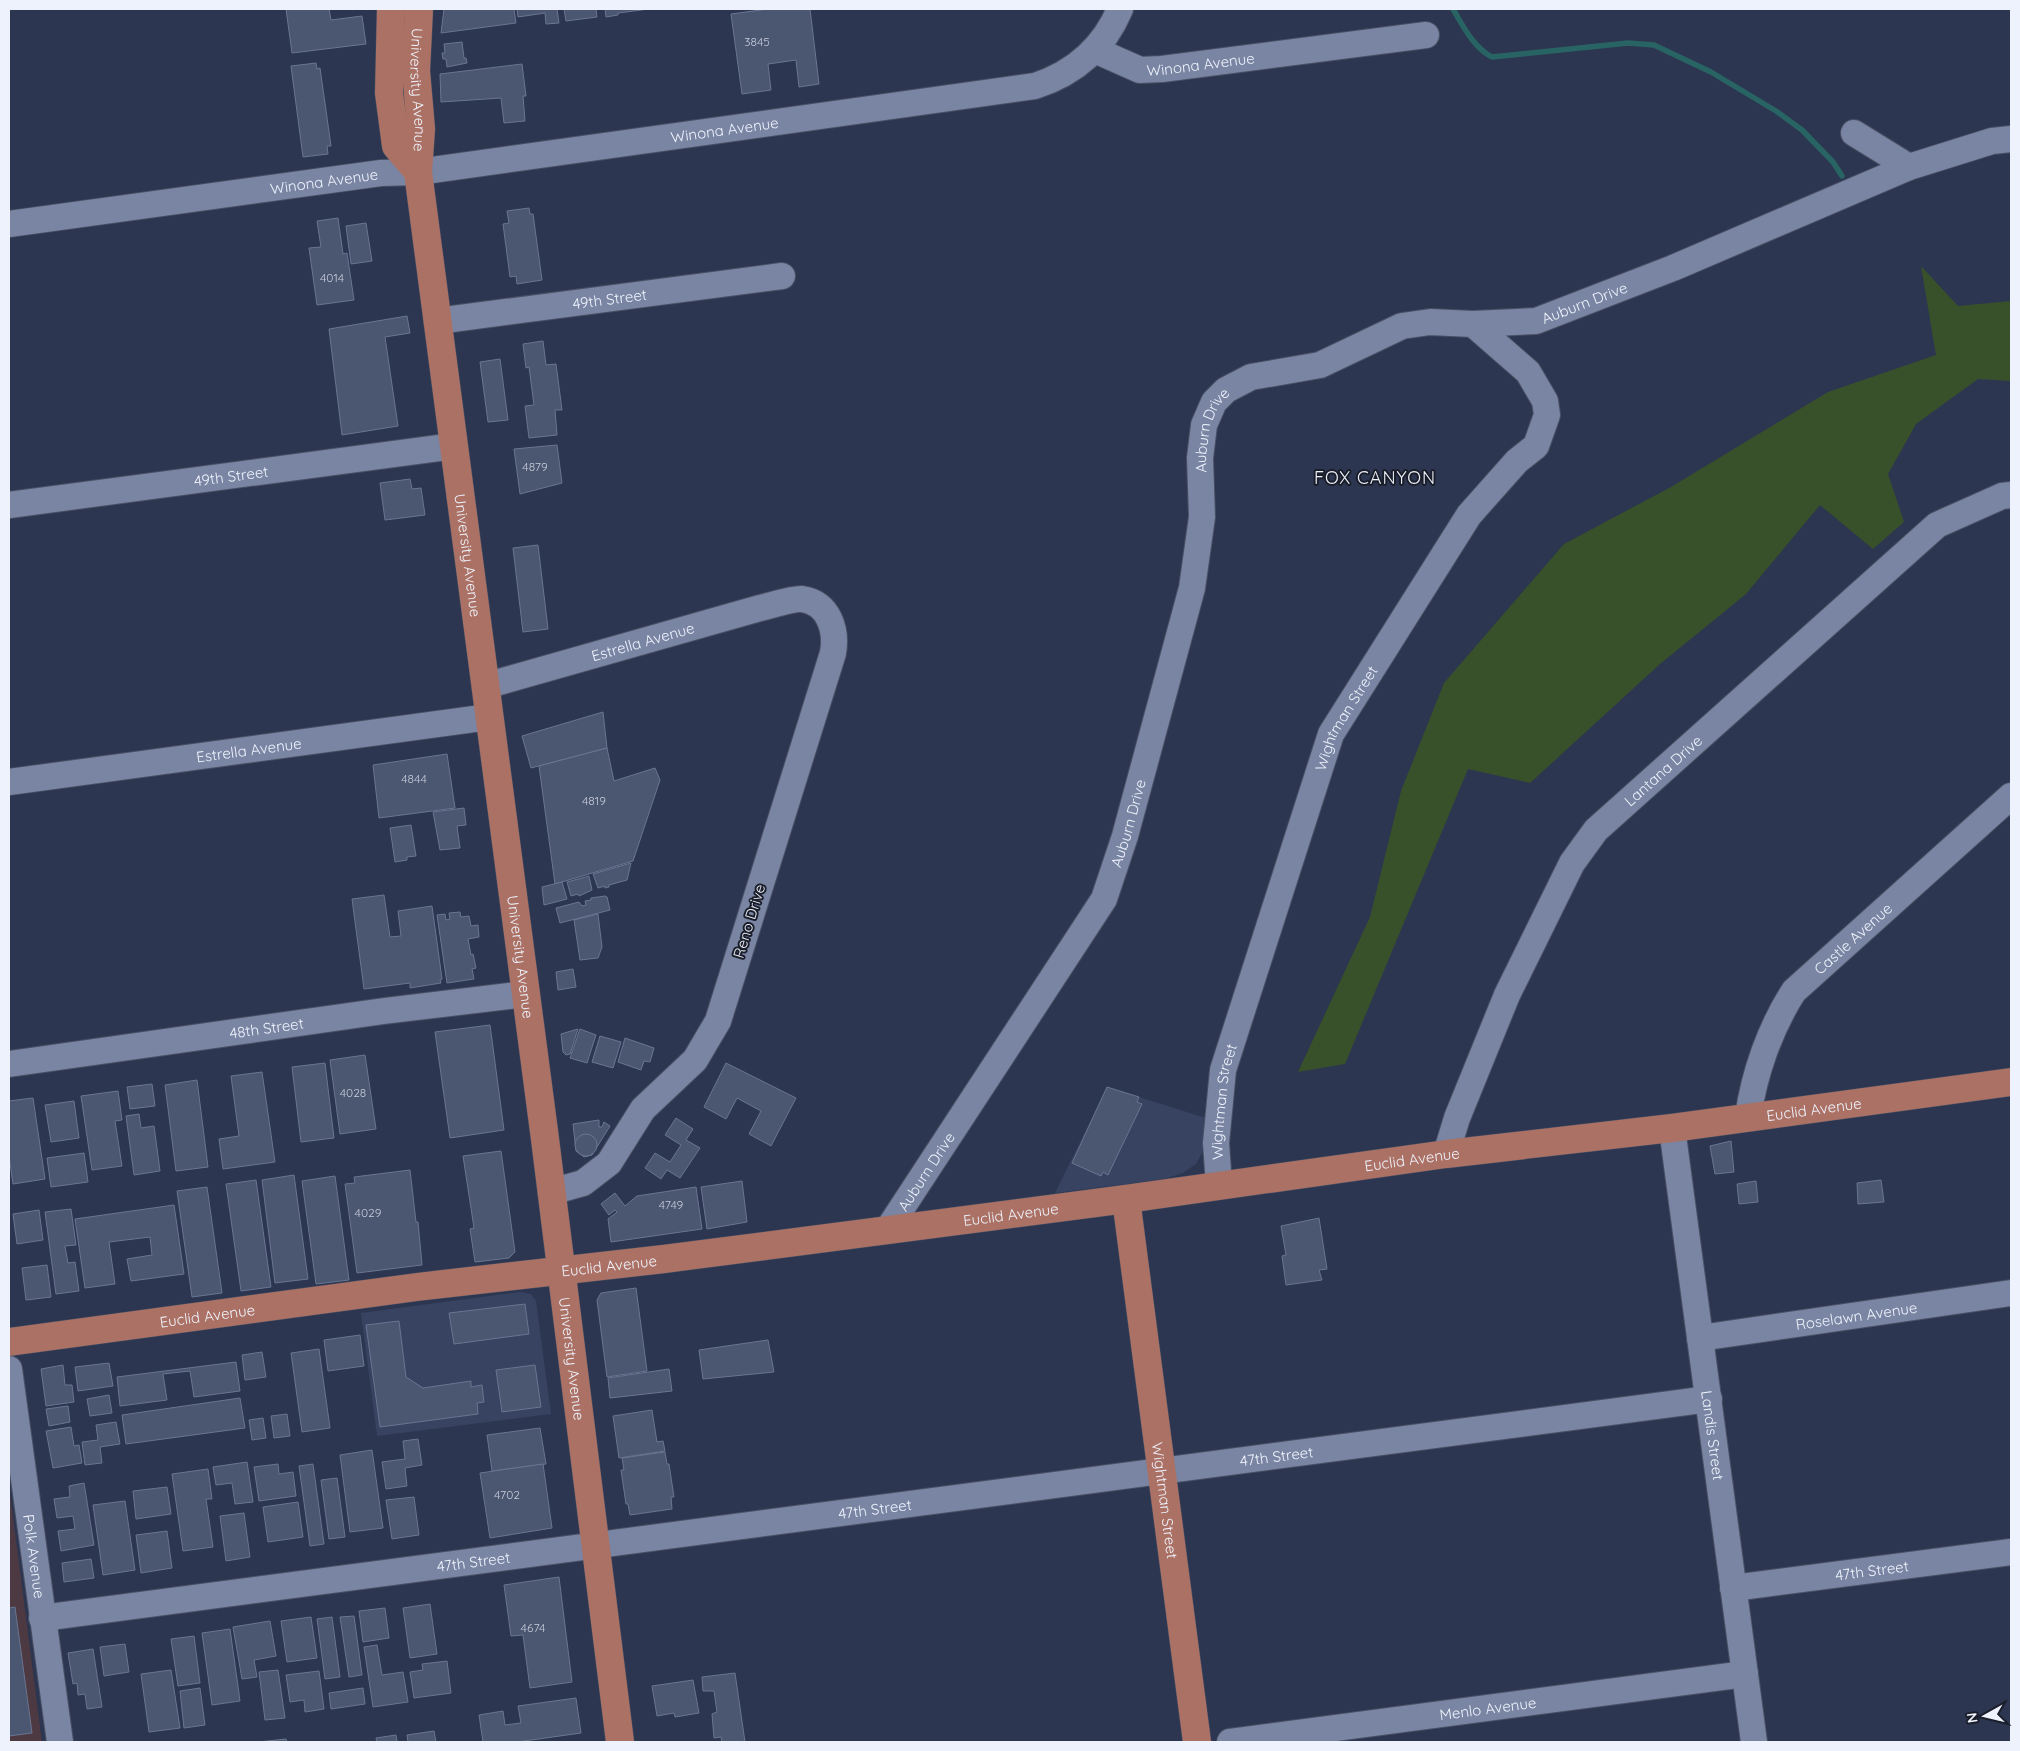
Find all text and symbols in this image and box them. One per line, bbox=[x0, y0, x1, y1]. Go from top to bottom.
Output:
street label: University Avenue bbox=[406, 27, 431, 152]
house number: 3845 bbox=[744, 34, 770, 49]
street label: Winona Avenue bbox=[1146, 48, 1256, 79]
street label: Winona Avenue bbox=[669, 112, 780, 146]
street label: Winona Avenue bbox=[269, 164, 379, 198]
house number: 4014 bbox=[320, 270, 344, 285]
street label: Auburn Drive bbox=[1539, 277, 1630, 327]
street label: 49th Street bbox=[571, 284, 648, 313]
street label: Auburn Drive bbox=[1190, 383, 1233, 473]
house number: 4879 bbox=[522, 459, 548, 474]
street label: 49th Street bbox=[193, 461, 269, 490]
district label: FOX CANYON bbox=[1314, 466, 1436, 489]
street label: University Avenue bbox=[451, 493, 486, 618]
street label: Estrella Avenue bbox=[589, 618, 696, 665]
street label: Wightman Street bbox=[1310, 662, 1381, 773]
street label: Lantana Drive bbox=[1620, 731, 1706, 810]
street label: Estrella Avenue bbox=[195, 733, 303, 766]
house number: 4844 bbox=[401, 771, 427, 786]
street label: Auburn Drive bbox=[1106, 777, 1149, 869]
house number: 4819 bbox=[582, 793, 606, 808]
street label: Reno Drive bbox=[729, 882, 769, 960]
street label: University Avenue bbox=[504, 894, 539, 1020]
street label: Castle Avenue bbox=[1810, 898, 1896, 978]
street label: 48th Street bbox=[228, 1013, 305, 1042]
street label: Wightman Street bbox=[1206, 1041, 1240, 1160]
house number: 4028 bbox=[340, 1085, 366, 1100]
street label: Euclid Avenue bbox=[1765, 1093, 1863, 1125]
street label: Auburn Drive bbox=[893, 1128, 959, 1214]
street label: Euclid Avenue bbox=[1363, 1143, 1461, 1175]
house number: 4749 bbox=[659, 1197, 684, 1212]
street label: Euclid Avenue bbox=[962, 1198, 1060, 1230]
house number: 4029 bbox=[355, 1205, 382, 1220]
street label: Euclid Avenue bbox=[560, 1250, 658, 1280]
street label: University Avenue bbox=[555, 1296, 589, 1421]
street label: Roselawn Avenue bbox=[1794, 1297, 1918, 1334]
street label: Euclid Avenue bbox=[158, 1299, 256, 1331]
street label: Landis Street bbox=[1698, 1389, 1728, 1481]
street label: Wightman Street bbox=[1148, 1441, 1182, 1560]
street label: 47th Street bbox=[1238, 1442, 1314, 1470]
house number: 4702 bbox=[494, 1487, 520, 1502]
street label: 47th Street bbox=[837, 1494, 913, 1523]
street label: Polk Avenue bbox=[19, 1513, 50, 1600]
street label: 47th Street bbox=[435, 1547, 511, 1576]
street label: 47th Street bbox=[1834, 1556, 1910, 1584]
house number: 4674 bbox=[521, 1620, 545, 1635]
north arrow bbox=[1960, 1691, 2010, 1741]
street label: Menlo Avenue bbox=[1438, 1692, 1537, 1724]
text: N bbox=[1962, 1711, 1982, 1724]

